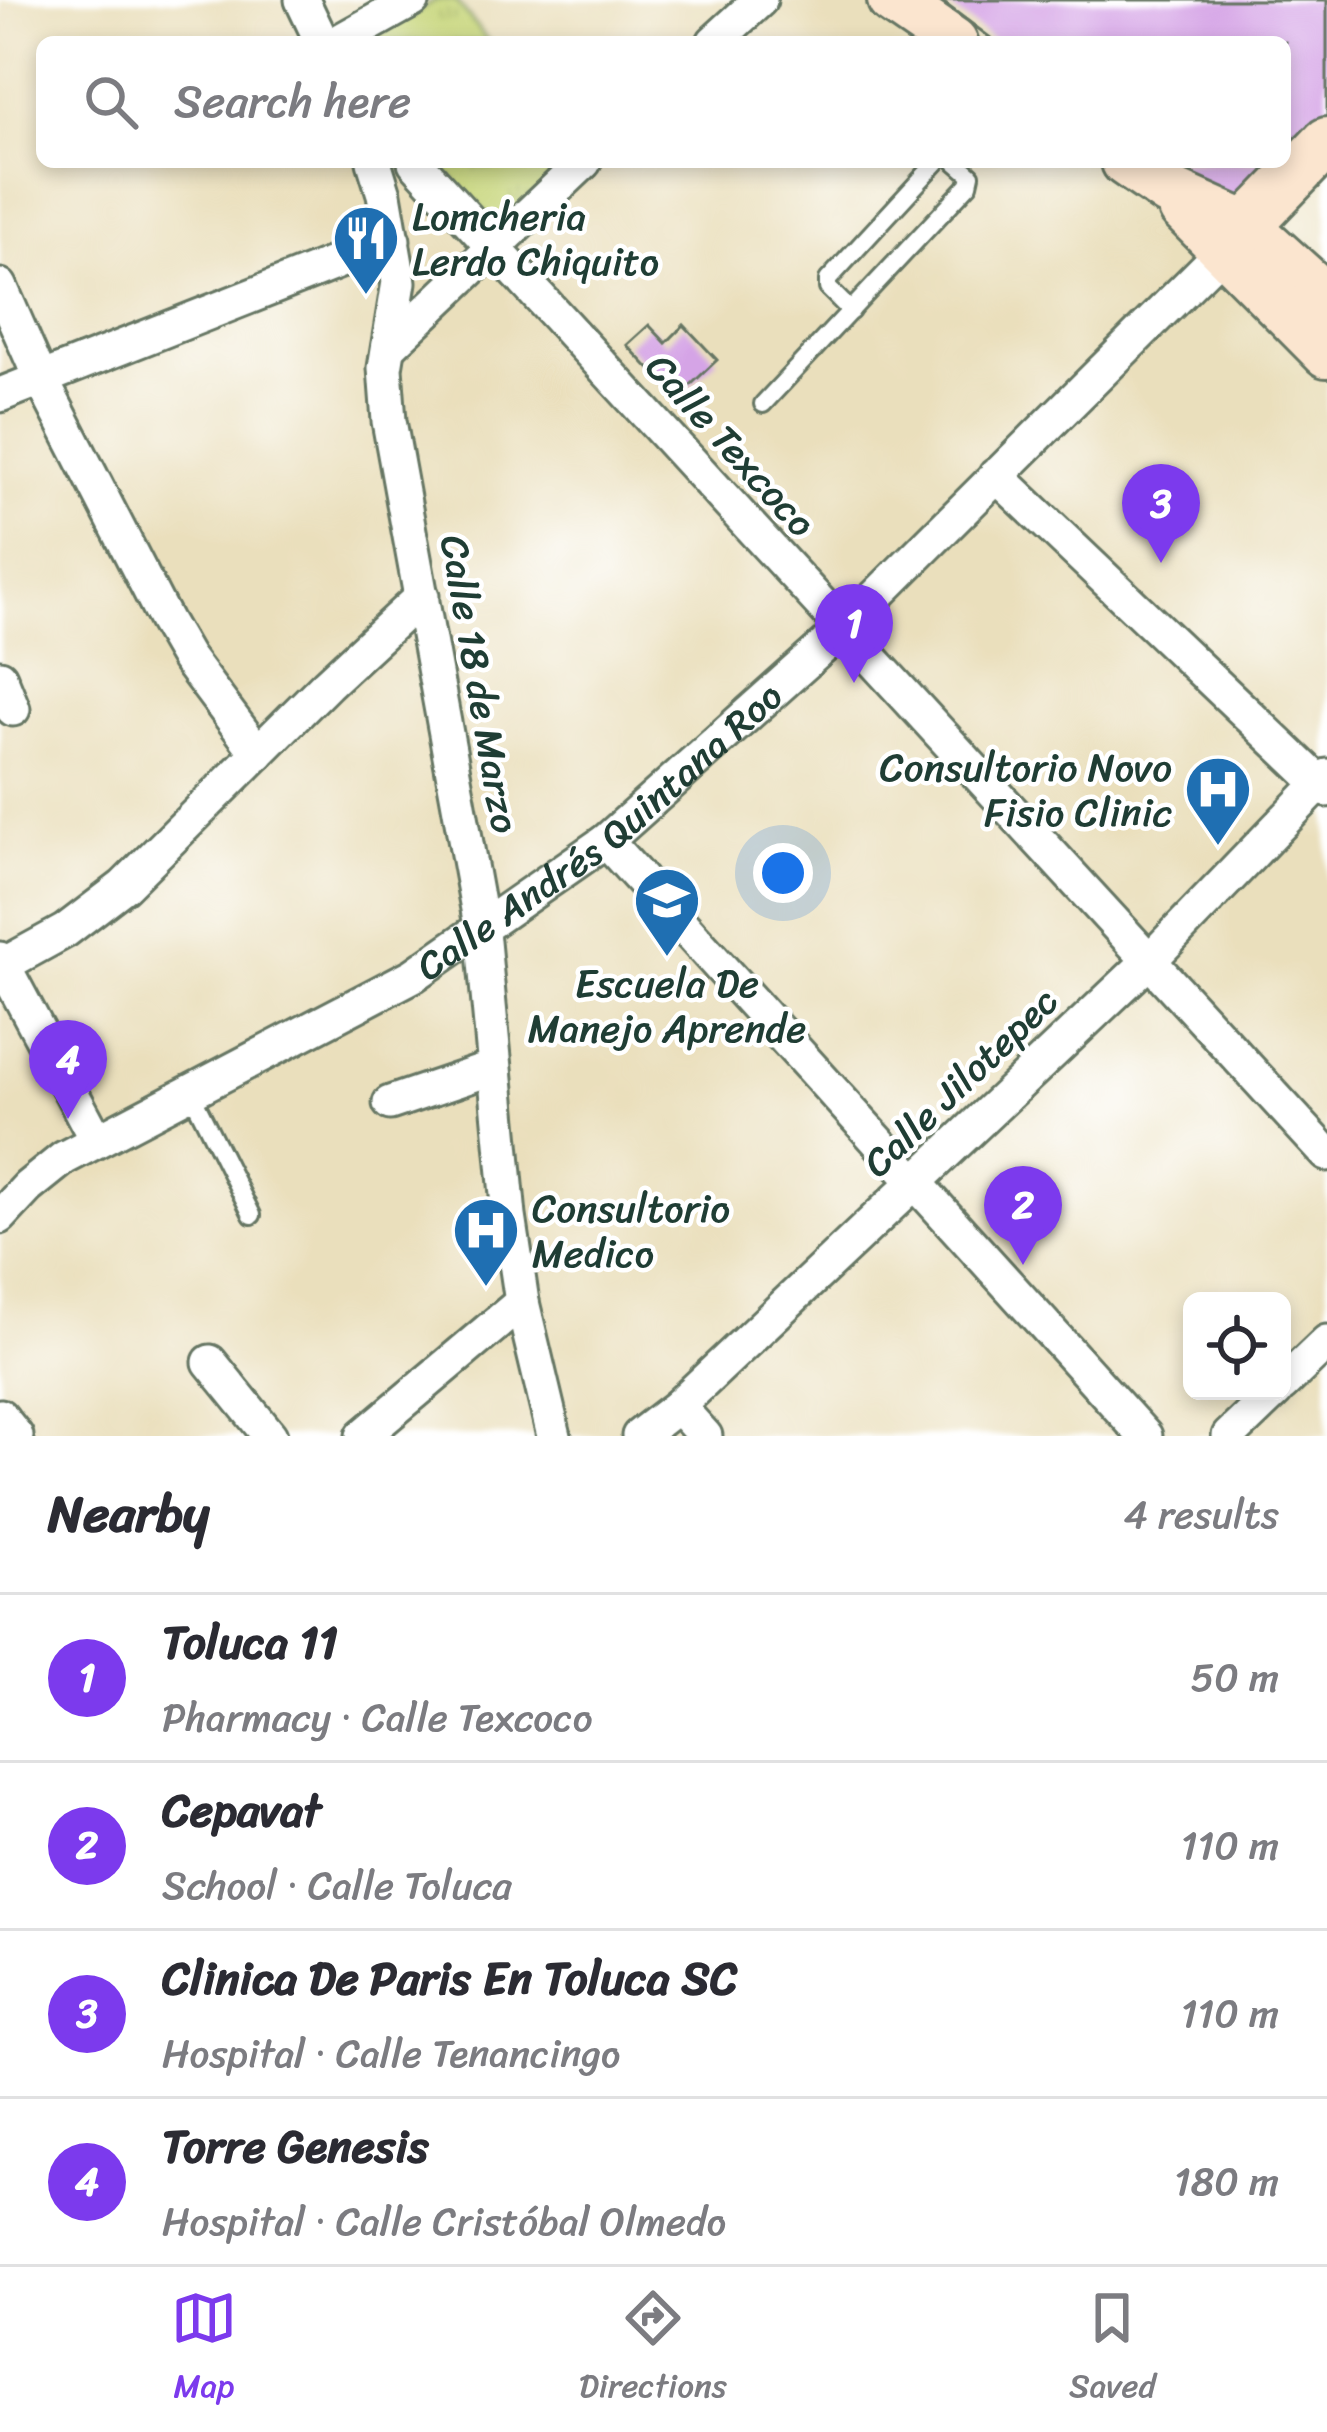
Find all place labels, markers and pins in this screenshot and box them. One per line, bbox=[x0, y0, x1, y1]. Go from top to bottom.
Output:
place label: Lomcheria Lerdo Chiquito bbox=[412, 182, 659, 296]
restaurant icon: Lomcheria Lerdo Chiquito bbox=[331, 203, 401, 297]
pin: 3 bbox=[1122, 464, 1200, 563]
pin: 1 bbox=[815, 584, 893, 683]
place label: Consultorio Novo Fisio Clinic bbox=[880, 733, 1173, 847]
hospital icon: Consultorio Novo Fisio Clinic bbox=[1183, 754, 1253, 848]
school or university icon: Escuela De Manejo Aprende bbox=[632, 865, 702, 959]
place label: Escuela De Manejo Aprende bbox=[528, 949, 806, 1063]
pin: 4 bbox=[29, 1020, 107, 1119]
pin: 2 bbox=[984, 1166, 1062, 1265]
place label: Consultorio Medico bbox=[532, 1174, 730, 1288]
hospital icon: Consultorio Medico bbox=[451, 1195, 521, 1289]

